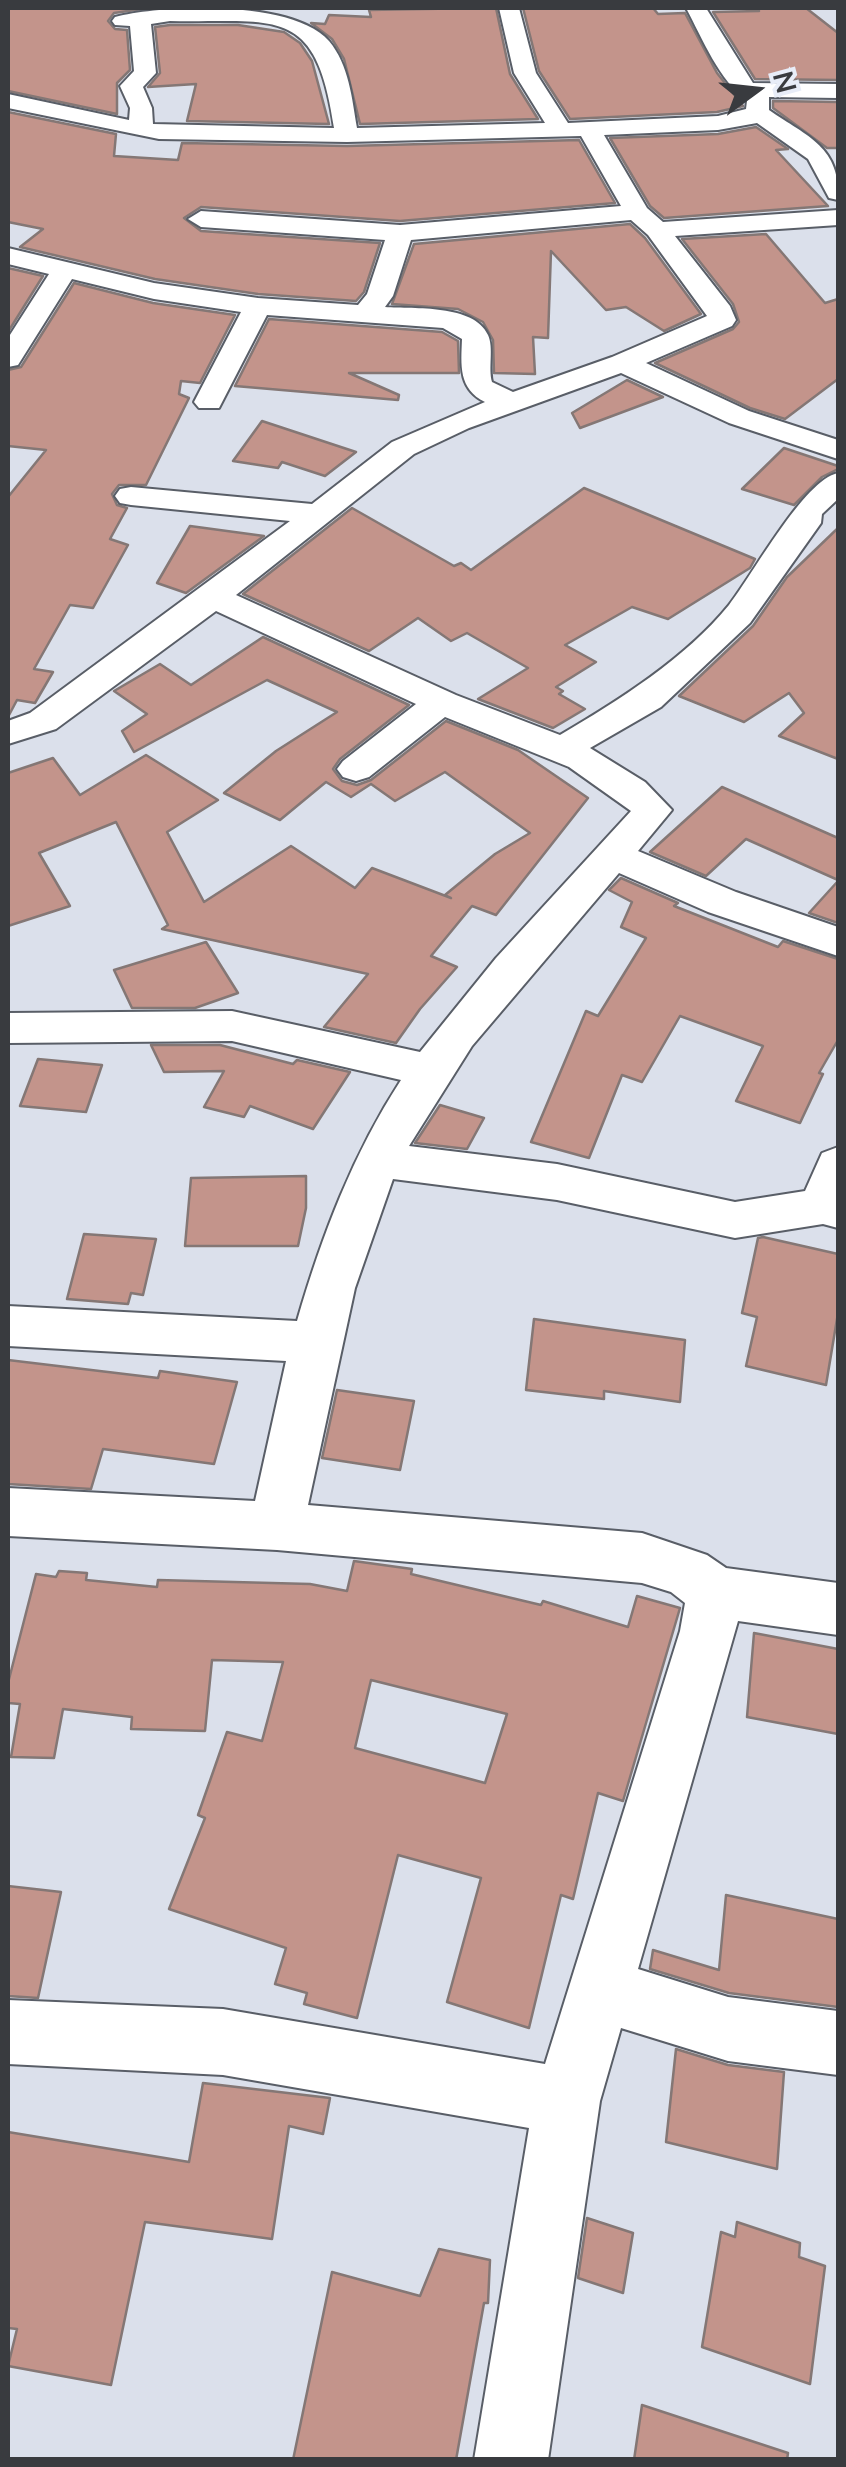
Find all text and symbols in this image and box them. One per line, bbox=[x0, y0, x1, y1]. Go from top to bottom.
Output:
north arrow bbox=[706, 40, 806, 140]
text: N bbox=[766, 67, 805, 97]

